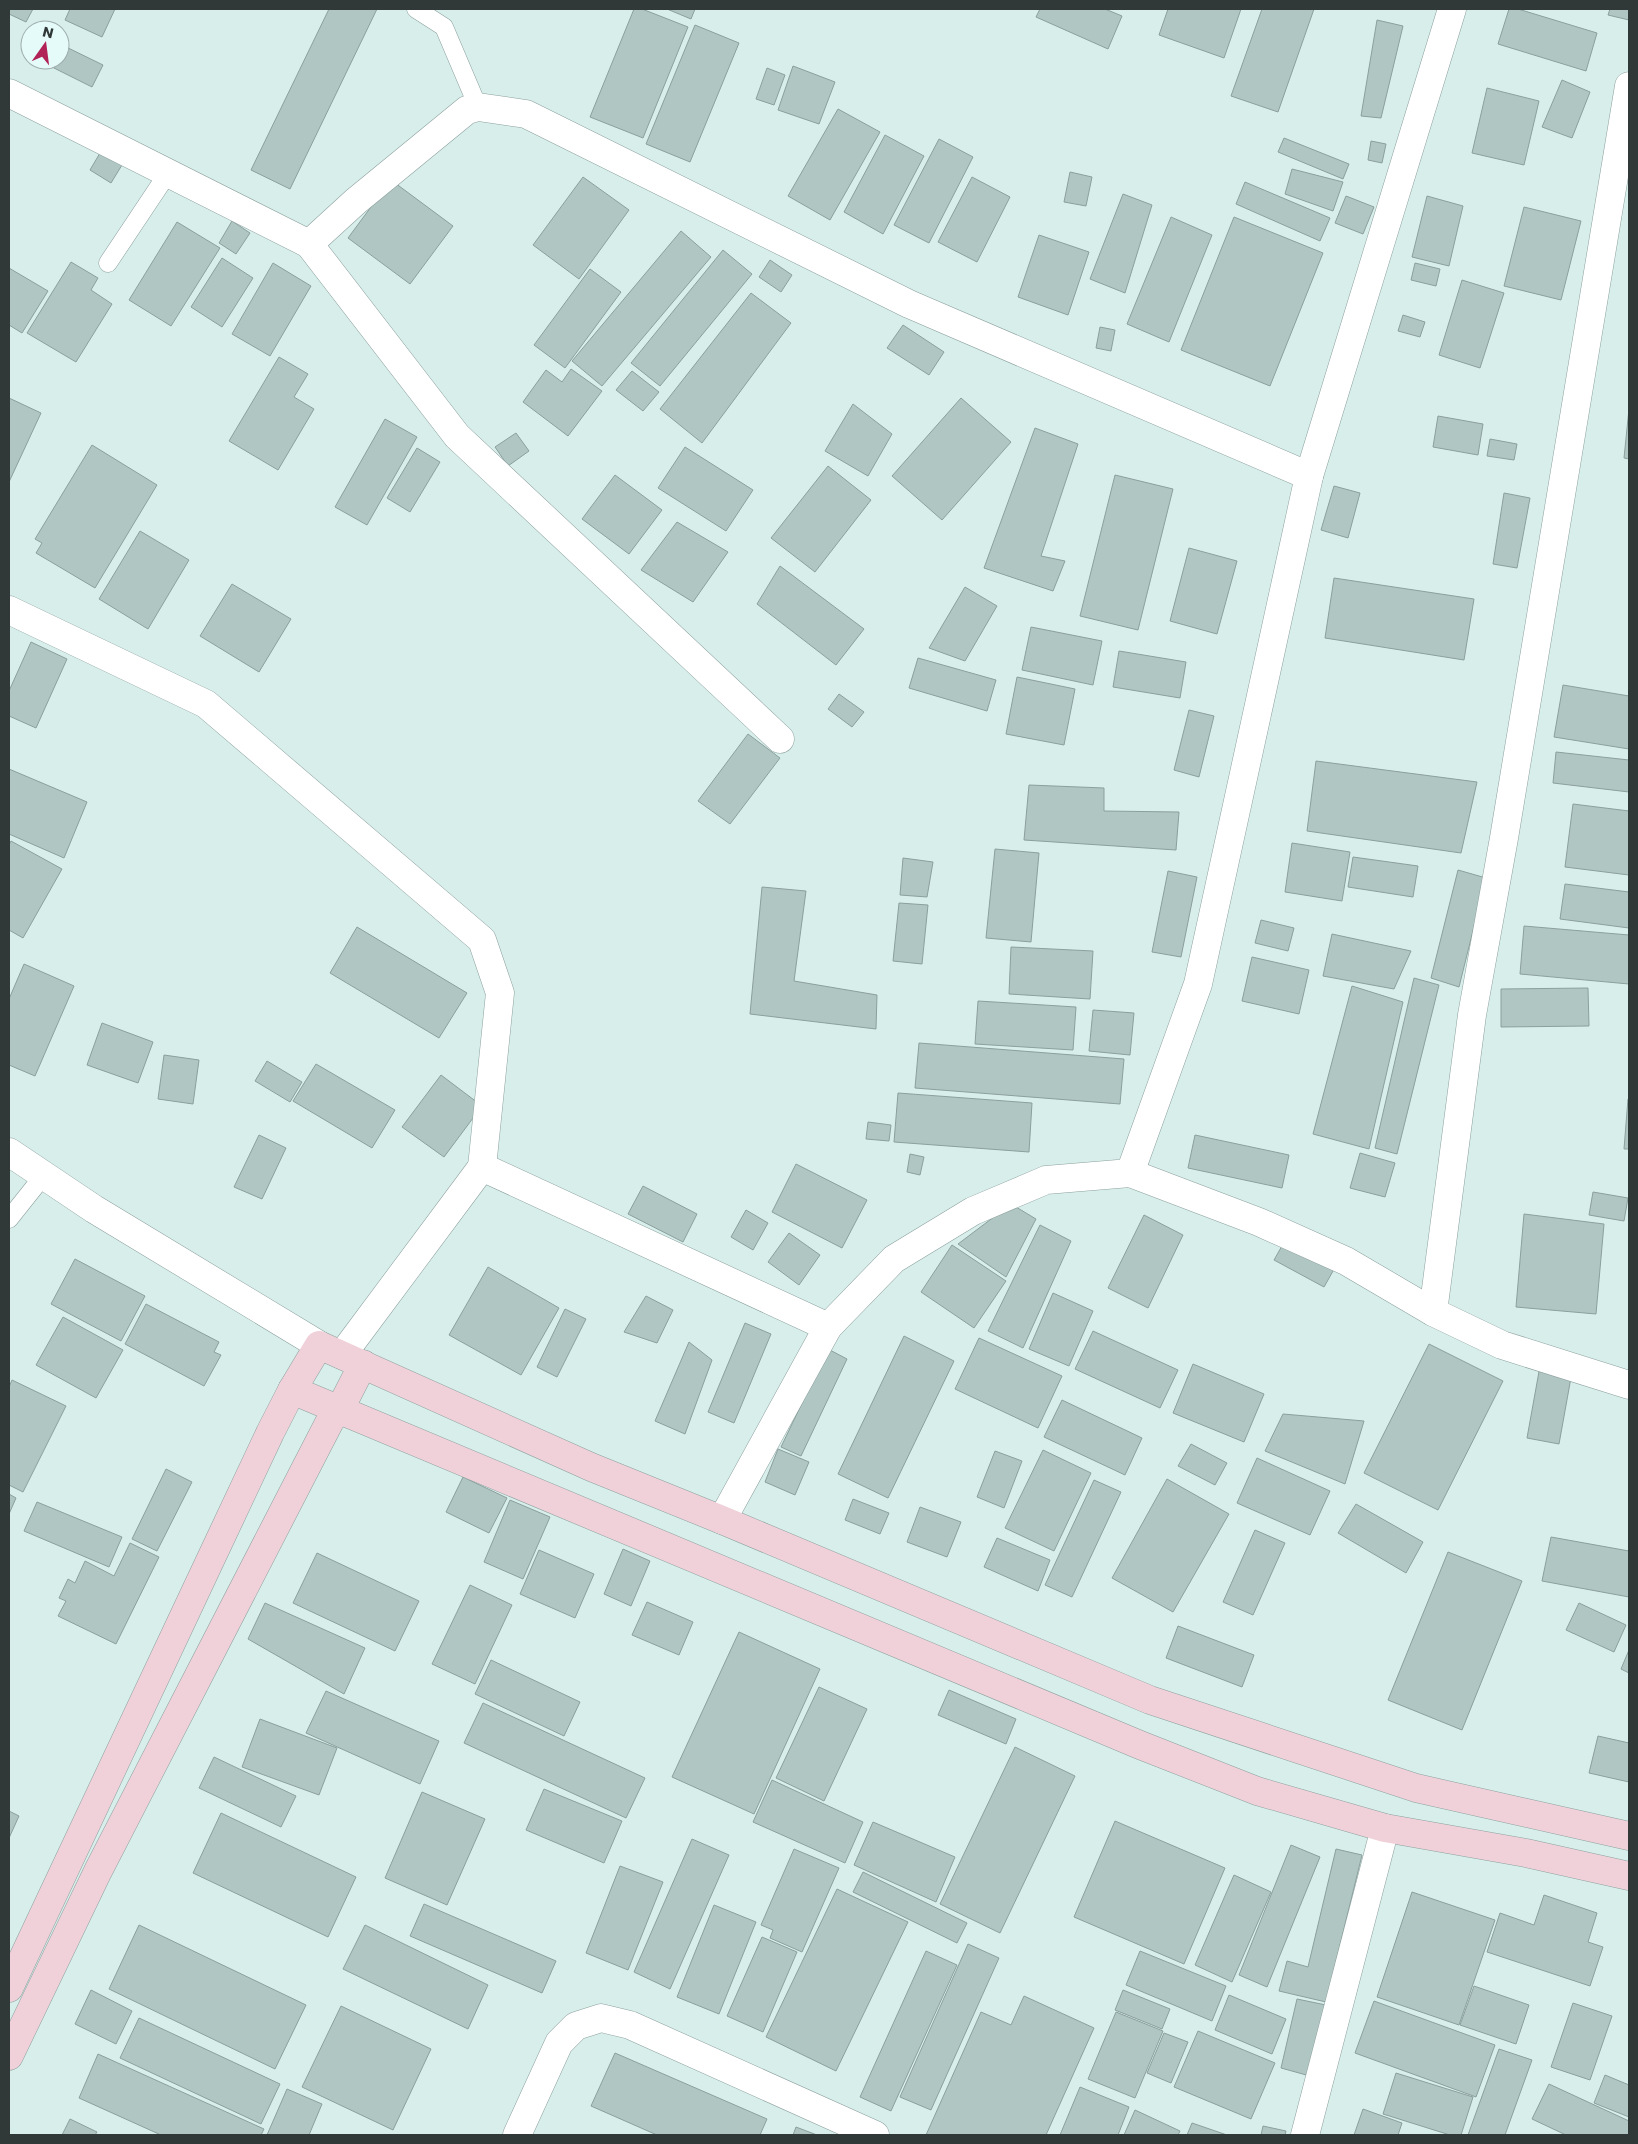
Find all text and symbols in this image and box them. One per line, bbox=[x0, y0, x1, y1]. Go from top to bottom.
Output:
north arrow bbox=[20, 20, 70, 70]
text: N bbox=[41, 21, 56, 43]

